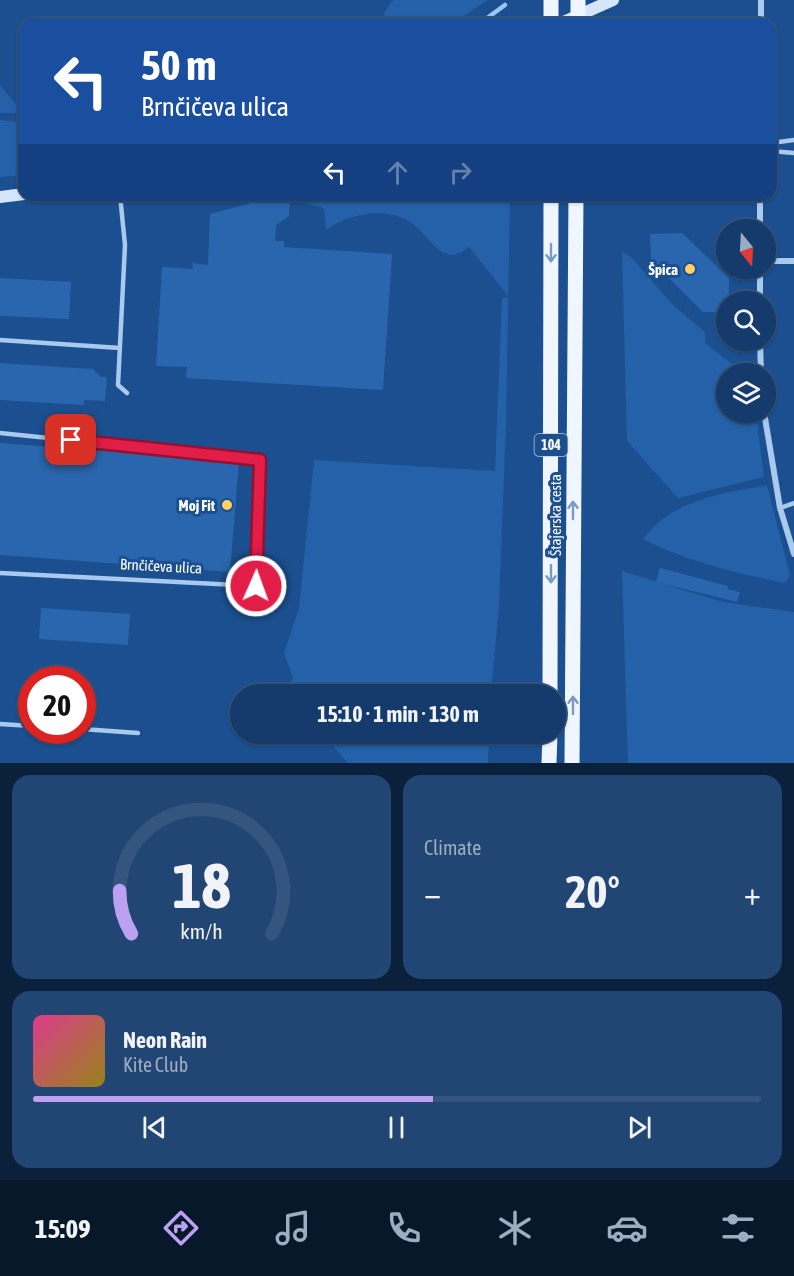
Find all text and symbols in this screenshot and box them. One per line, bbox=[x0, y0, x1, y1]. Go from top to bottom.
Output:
text: 50 m bbox=[141, 41, 216, 89]
icon: left bbox=[42, 42, 120, 120]
text: Brnčičeva ulica bbox=[141, 91, 289, 122]
icon: left bbox=[318, 156, 351, 189]
icon: ahead bbox=[381, 156, 414, 189]
icon: right bbox=[444, 156, 477, 189]
north arrow bbox=[716, 219, 776, 279]
map controls bbox=[716, 219, 776, 423]
one-way arrow bbox=[545, 243, 557, 263]
place label: Špica bbox=[649, 261, 678, 278]
marker: Špica bbox=[683, 262, 697, 276]
button: search bbox=[716, 291, 776, 351]
button: layers bbox=[716, 363, 776, 423]
pin bbox=[45, 414, 96, 465]
icon: arrive bbox=[54, 423, 87, 456]
road number: 104 bbox=[534, 434, 568, 456]
street label: Štajerska cesta bbox=[547, 474, 564, 556]
place label: Moj Fit bbox=[179, 497, 216, 514]
marker: Moj Fit bbox=[220, 498, 234, 512]
one-way arrow bbox=[567, 500, 579, 520]
position arrow bbox=[224, 554, 288, 618]
street label: Brnčičeva ulica bbox=[119, 555, 203, 577]
one-way arrow bbox=[545, 564, 557, 584]
speed limit sign: 20 bbox=[18, 666, 96, 744]
one-way arrow bbox=[567, 695, 579, 715]
text: 15:10 · 1 min · 130 m bbox=[317, 701, 479, 727]
text: Climate bbox=[424, 836, 481, 859]
text: 18 bbox=[172, 850, 231, 921]
text: 20° bbox=[565, 866, 620, 918]
text: − bbox=[424, 874, 441, 912]
text: + bbox=[744, 874, 761, 912]
text: km/h bbox=[180, 919, 223, 944]
text: Neon Rain bbox=[123, 1027, 207, 1053]
text: Kite Club bbox=[123, 1053, 188, 1076]
icon: previous bbox=[138, 1111, 171, 1144]
icon: pause bbox=[380, 1111, 413, 1144]
icon: next bbox=[623, 1111, 656, 1144]
icon: directions bbox=[160, 1207, 202, 1249]
icon: music bbox=[272, 1207, 314, 1249]
icon: phone bbox=[383, 1207, 425, 1249]
icon: climate bbox=[494, 1207, 536, 1249]
icon: car bbox=[606, 1207, 648, 1249]
icon: filters bbox=[717, 1207, 759, 1249]
text: 15:09 bbox=[35, 1213, 91, 1244]

